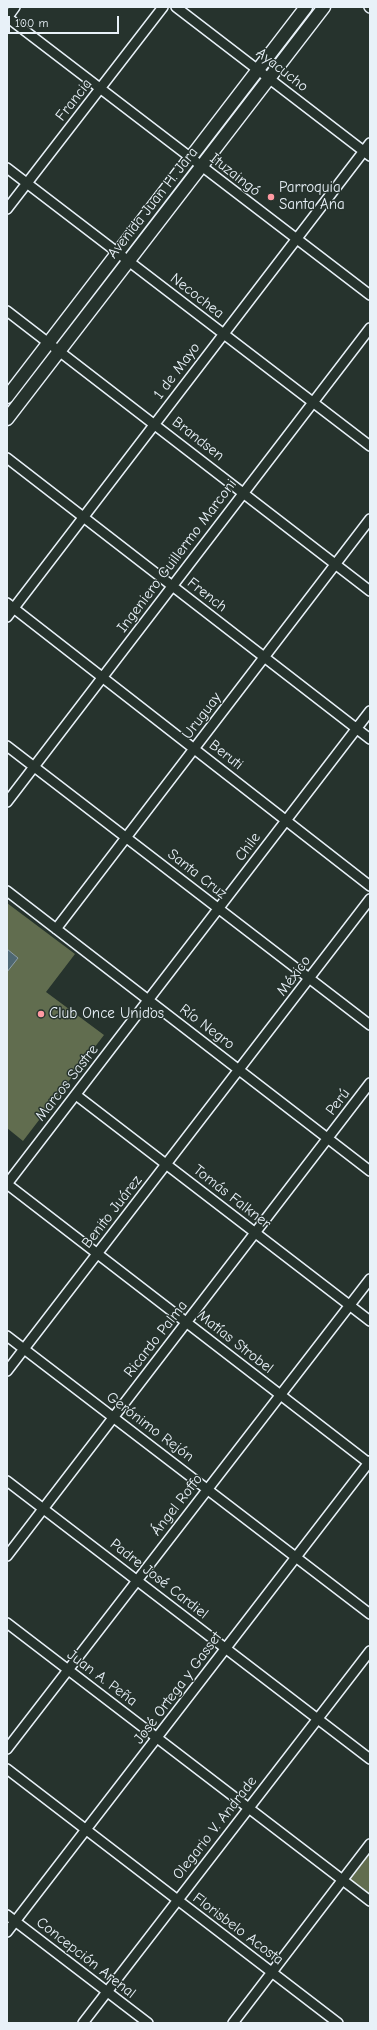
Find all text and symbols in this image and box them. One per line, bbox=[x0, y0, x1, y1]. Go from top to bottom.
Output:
scale bar bbox=[10, 8, 121, 34]
text: 100 m bbox=[15, 16, 48, 30]
street label: Ayacucho bbox=[252, 44, 312, 96]
street label: Francia bbox=[52, 75, 96, 125]
street label: Avenida Juan H. Jara bbox=[104, 144, 202, 262]
street label: Ituzaingó bbox=[206, 150, 264, 200]
place label: Parroquia Santa Ana bbox=[279, 179, 345, 214]
marker: Parroquia Santa Ana bbox=[266, 192, 276, 202]
street label: Necochea bbox=[167, 269, 227, 323]
street label: 1 de Mayo bbox=[150, 339, 204, 403]
street label: Brandsen bbox=[168, 413, 228, 465]
street label: Ingeniero Guillermo Marconi bbox=[113, 476, 241, 636]
street label: French bbox=[184, 574, 230, 616]
street label: Uruguay bbox=[179, 689, 225, 743]
street label: Beruti bbox=[205, 736, 247, 774]
street label: Chile bbox=[231, 829, 265, 865]
street label: Santa Cruz bbox=[164, 845, 230, 903]
street label: México bbox=[273, 952, 315, 1000]
street label: Río Negro bbox=[176, 1000, 238, 1054]
place label: Club Once Unidos bbox=[49, 1005, 164, 1023]
marker: Club Once Unidos bbox=[36, 1009, 46, 1019]
street label: Marcos Sastre bbox=[32, 1041, 102, 1125]
street label: Perú bbox=[322, 1085, 354, 1119]
street label: Tomás Falkner bbox=[190, 1161, 274, 1233]
street label: Benito Juárez bbox=[78, 1172, 146, 1252]
street label: Ricardo Palma bbox=[120, 1297, 192, 1381]
street label: Matías Strobel bbox=[193, 1307, 277, 1377]
street label: Gerónimo Rejón bbox=[103, 1388, 197, 1466]
street label: Ángel Roffo bbox=[147, 1471, 207, 1539]
street label: Padre José Cardiel bbox=[106, 1535, 212, 1623]
street label: José Ortega y Gasset bbox=[130, 1628, 226, 1748]
street label: Juan A. Peña bbox=[63, 1646, 141, 1710]
street label: Olegario V. Andrade bbox=[169, 1773, 261, 1883]
street label: Florisbelo Acosta bbox=[189, 1889, 287, 1969]
street label: Concepción Arenal bbox=[33, 1914, 139, 2002]

